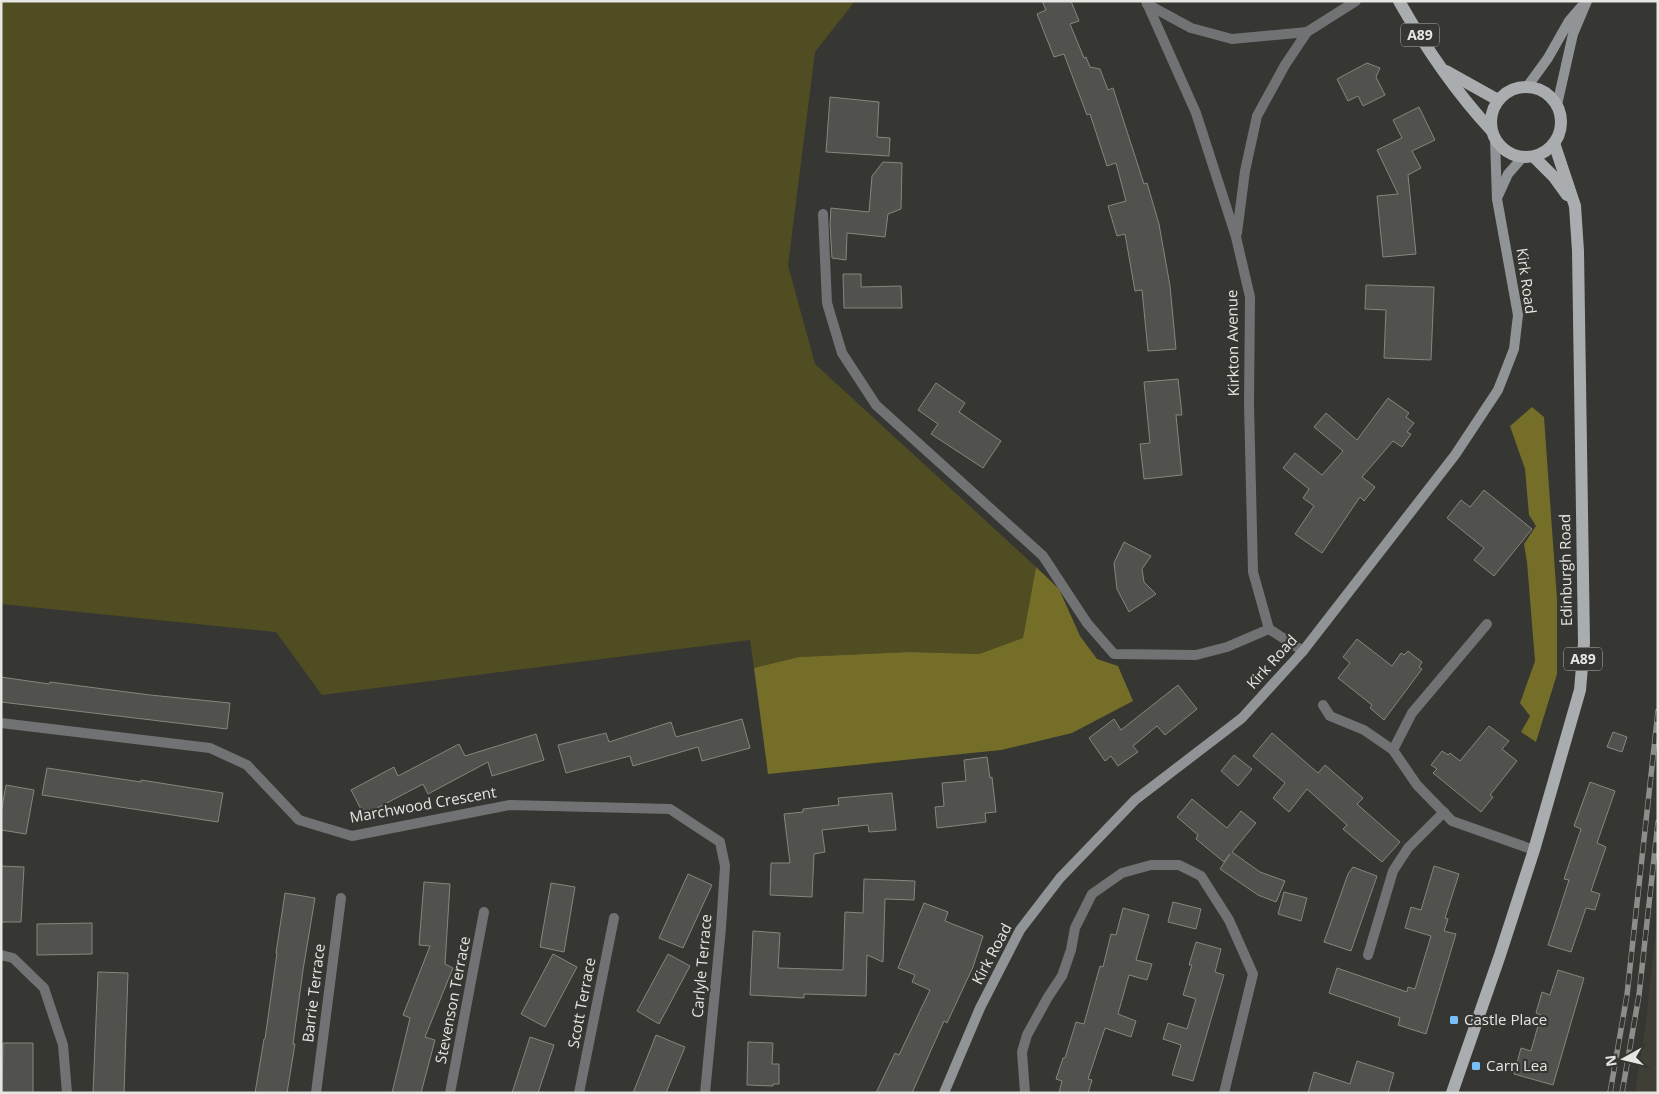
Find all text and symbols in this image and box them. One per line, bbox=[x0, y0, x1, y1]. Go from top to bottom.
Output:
road number: A89 bbox=[1401, 24, 1439, 46]
street label: Kirk Road bbox=[1512, 246, 1542, 315]
street label: Kirkton Avenue bbox=[1221, 290, 1243, 397]
street label: Edinburgh Road bbox=[1554, 514, 1576, 626]
street label: Kirk Road bbox=[1242, 630, 1301, 693]
road number: A89 bbox=[1564, 648, 1602, 671]
street label: Marchwood Crescent bbox=[348, 781, 498, 827]
street label: Carlyle Terrace bbox=[687, 913, 716, 1019]
street label: Kirk Road bbox=[967, 919, 1016, 988]
street label: Stevenson Terrace bbox=[430, 934, 474, 1065]
street label: Barrie Terrace bbox=[297, 942, 329, 1043]
street label: Scott Terrace bbox=[562, 956, 600, 1050]
place label: Castle Place bbox=[1464, 1009, 1547, 1029]
marker: Castle Place bbox=[1448, 1014, 1460, 1026]
north arrow bbox=[1599, 1034, 1649, 1084]
text: N bbox=[1600, 1054, 1621, 1068]
place label: Carn Lea bbox=[1486, 1055, 1548, 1075]
marker: Carn Lea bbox=[1470, 1060, 1482, 1072]

